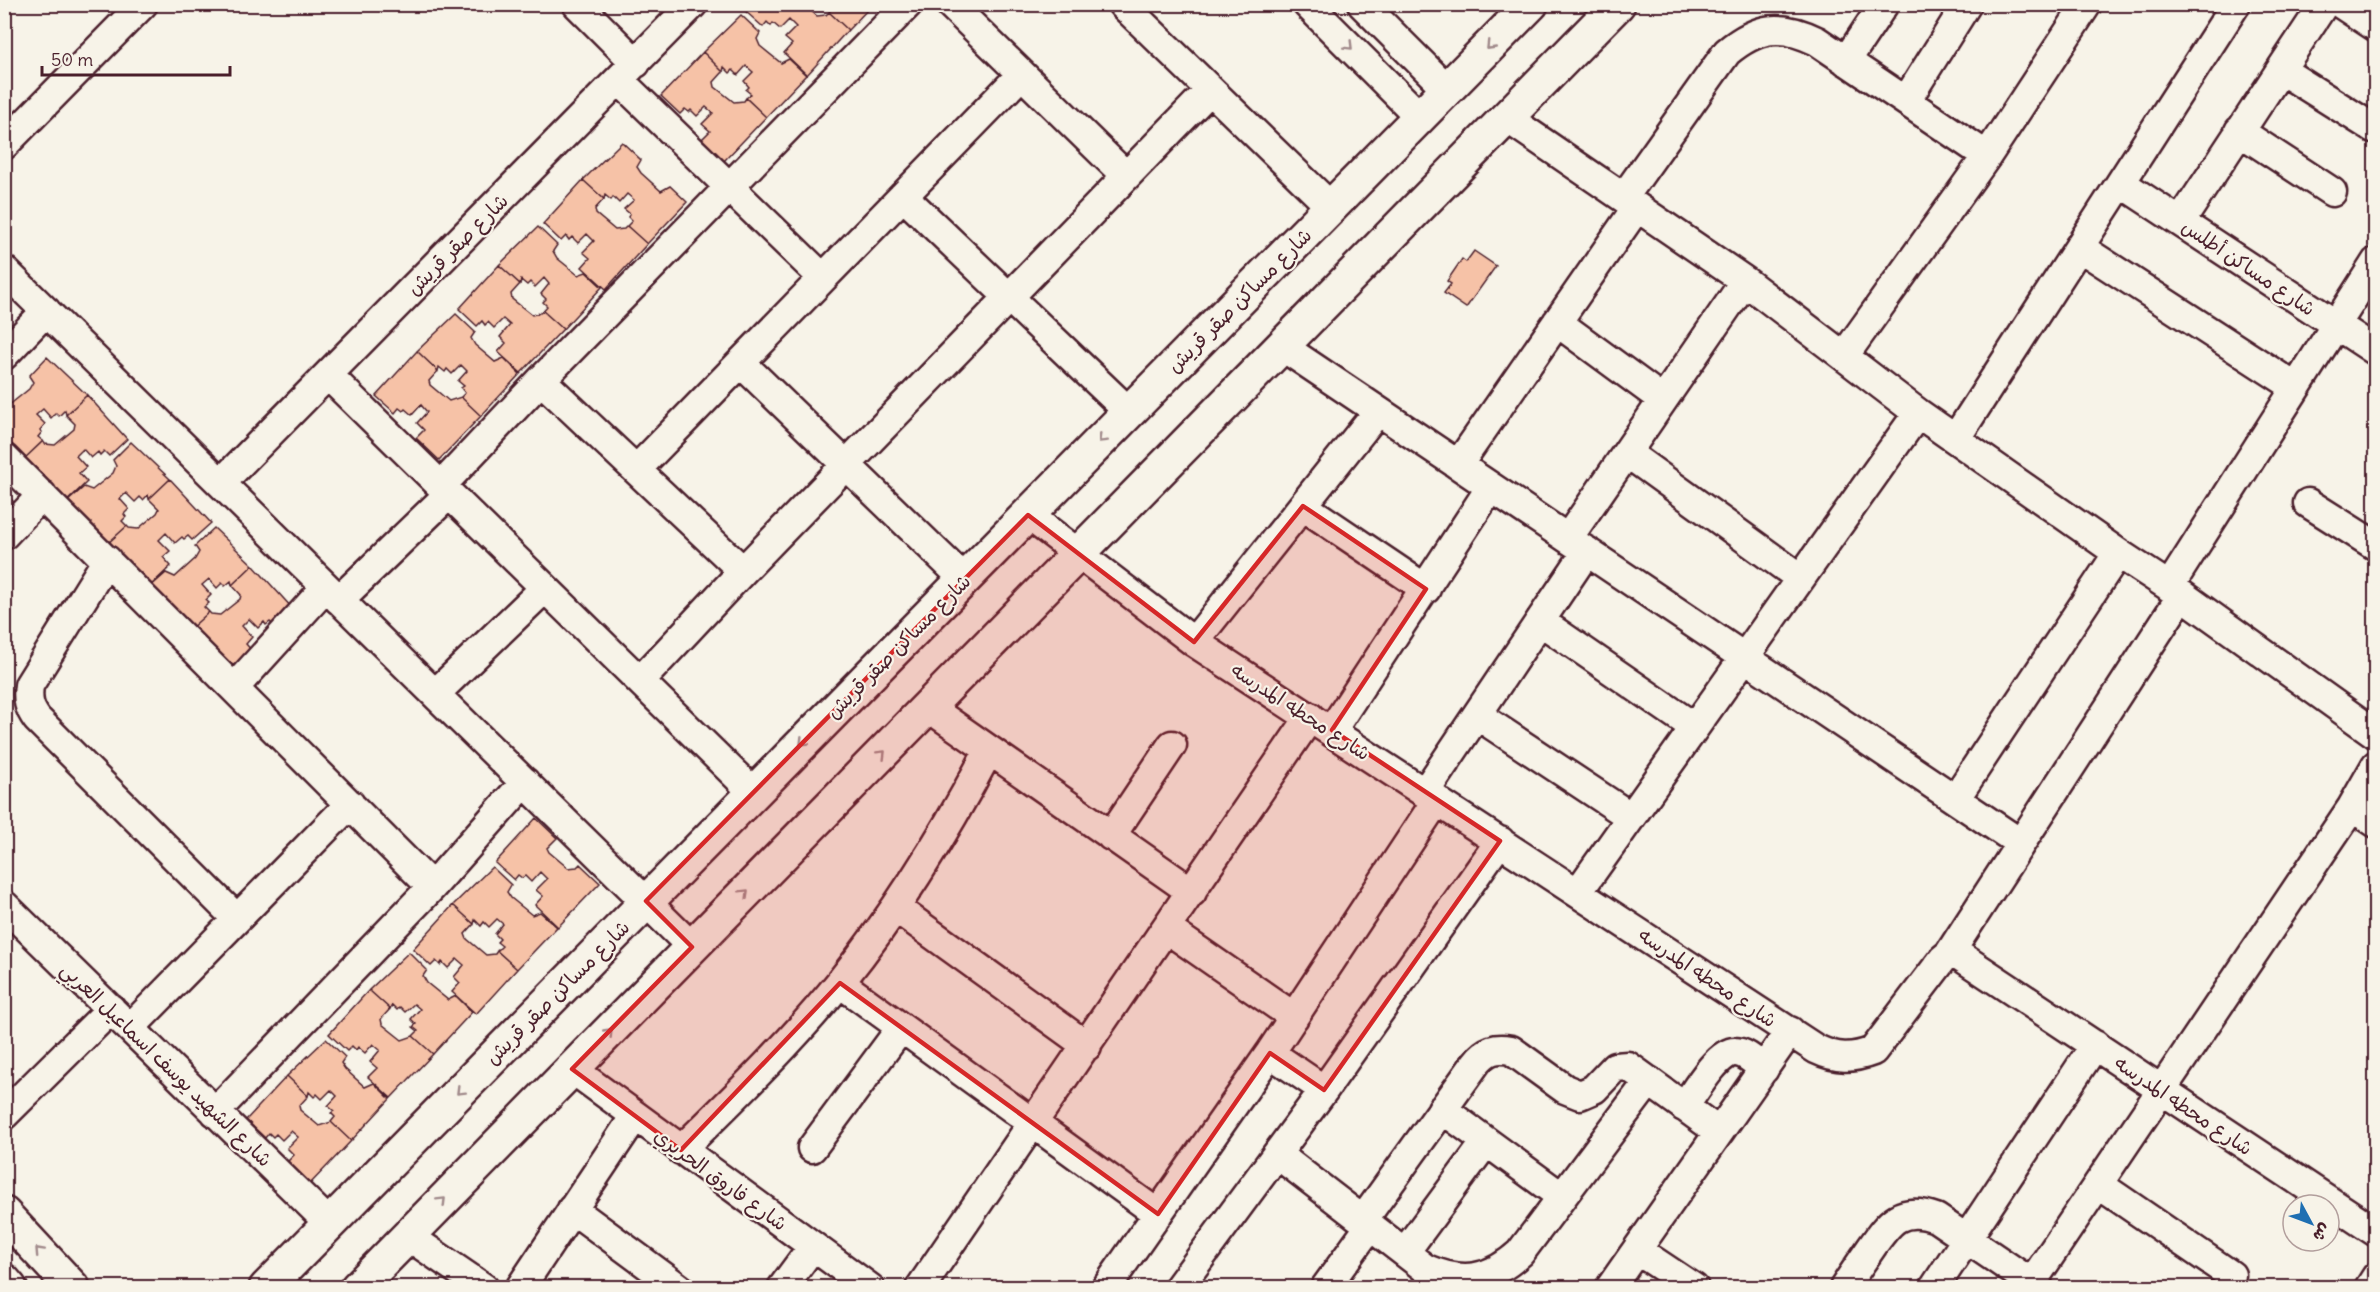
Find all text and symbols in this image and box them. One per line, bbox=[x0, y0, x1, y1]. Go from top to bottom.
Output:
one-way arrow bbox=[1341, 38, 1352, 49]
scale bar bbox=[42, 39, 230, 77]
one-way arrow bbox=[1486, 40, 1497, 50]
text: 50 m bbox=[51, 48, 93, 71]
street label: شارع صقر قريش bbox=[401, 188, 514, 301]
street label: شارع مساكن أطلس bbox=[2176, 213, 2321, 323]
street label: شارع مساكن صقر قريش bbox=[1161, 222, 1318, 379]
one-way arrow bbox=[1098, 433, 1109, 443]
street label: شارع مساكن صقر قريش bbox=[820, 568, 977, 725]
street label: شارع محطه المدرسه bbox=[1226, 657, 1375, 767]
one-way arrow bbox=[799, 735, 810, 746]
one-way arrow bbox=[875, 750, 886, 761]
one-way arrow bbox=[738, 889, 749, 900]
street label: شارع مساكن صقر قريش bbox=[479, 914, 636, 1071]
street label: شارع محطه المدرسه bbox=[1633, 922, 1782, 1034]
street label: شارع الشهيد يوسف اسماعيل العربي bbox=[52, 956, 278, 1176]
one-way arrow bbox=[601, 1029, 612, 1040]
street label: شارع محطه المدرسه bbox=[2109, 1050, 2258, 1162]
one-way arrow bbox=[456, 1083, 467, 1094]
street label: شارع فاروق الحريري bbox=[648, 1122, 792, 1238]
north arrow bbox=[2281, 1193, 2341, 1253]
one-way arrow bbox=[435, 1197, 446, 1208]
text: ش bbox=[2309, 1220, 2336, 1246]
one-way arrow bbox=[35, 1247, 46, 1257]

